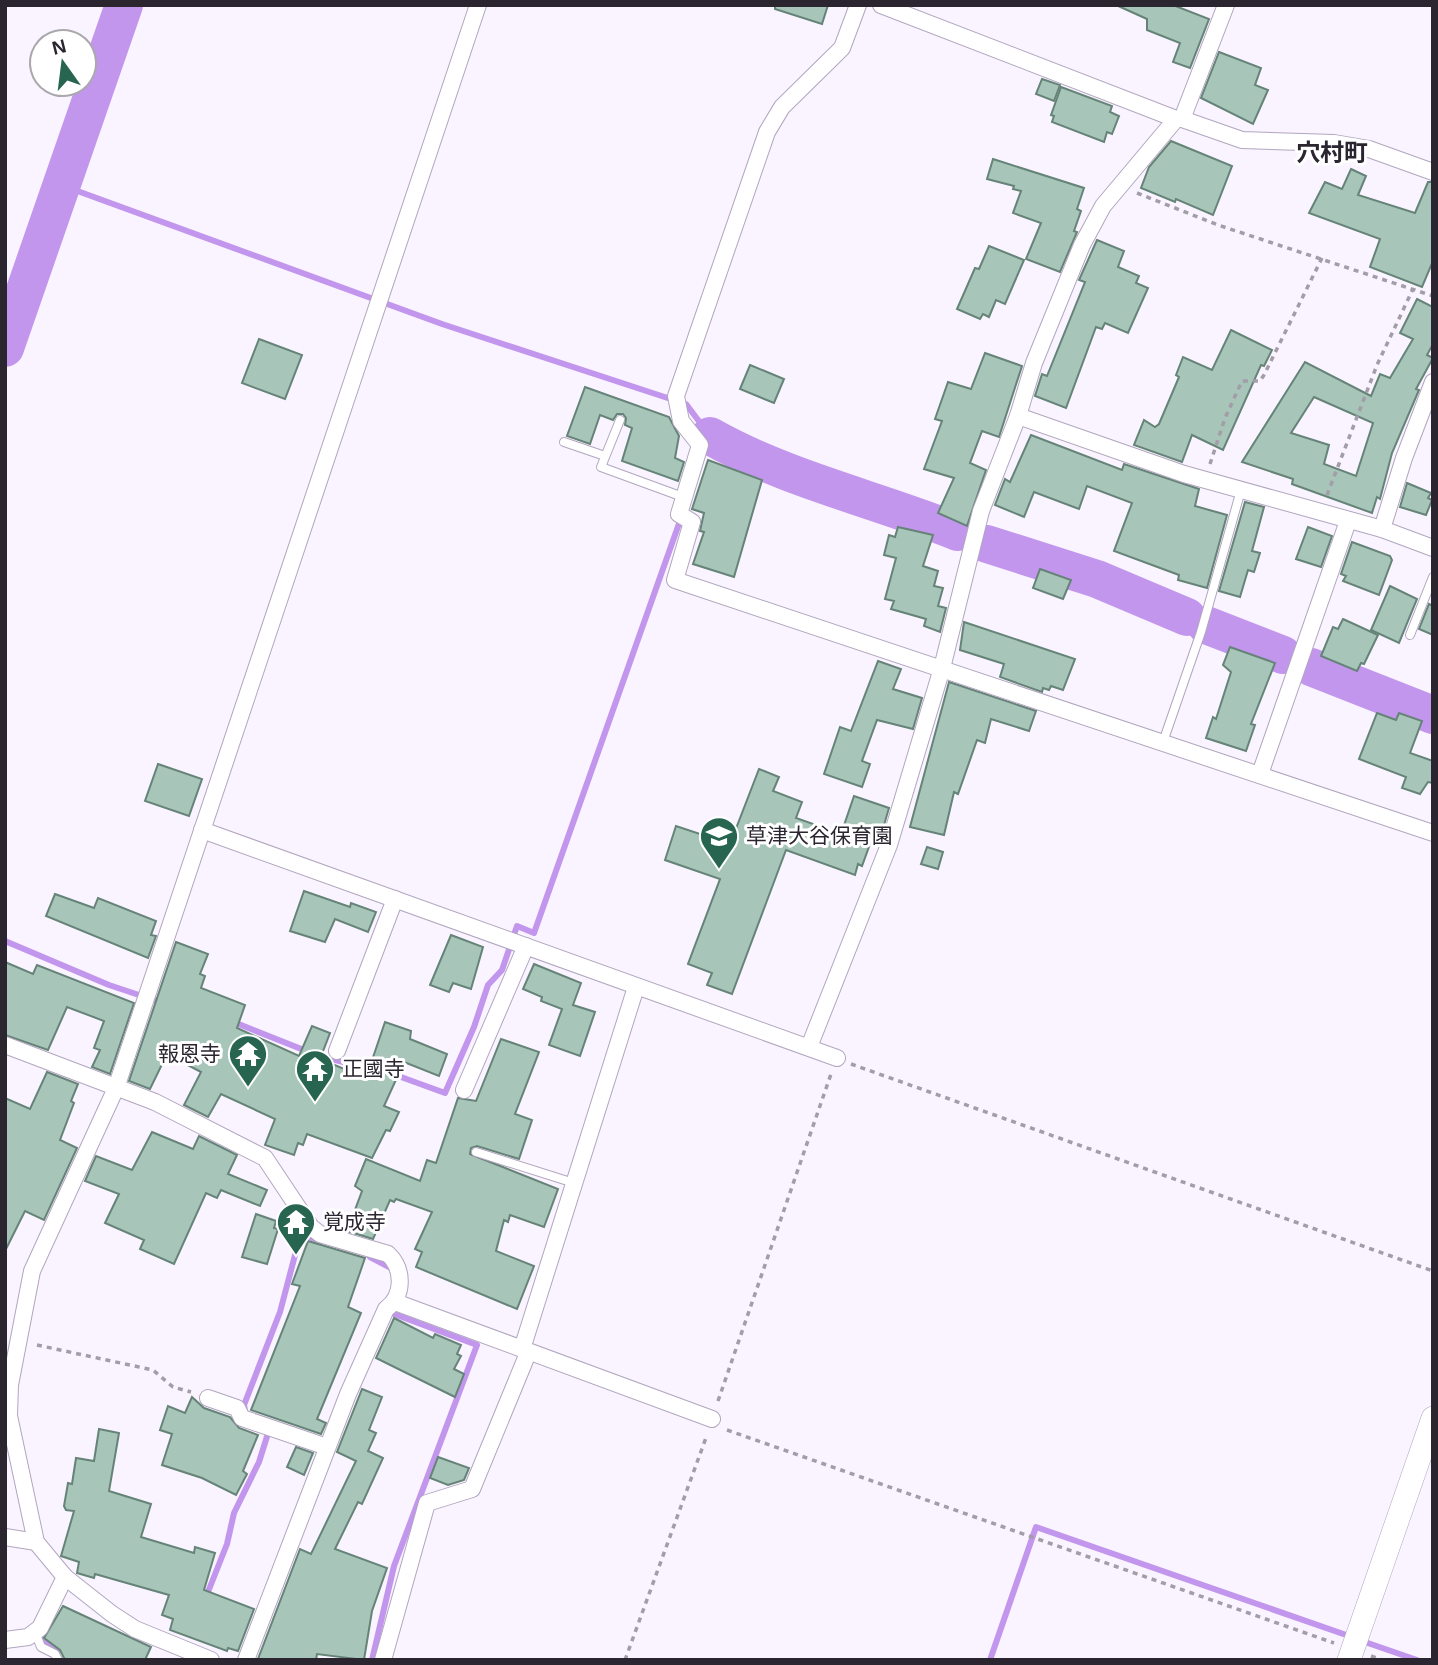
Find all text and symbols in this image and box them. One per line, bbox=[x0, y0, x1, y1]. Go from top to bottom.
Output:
north arrow bbox=[28, 28, 98, 98]
text: N bbox=[50, 35, 68, 59]
district label: 穴村町 bbox=[1296, 139, 1368, 166]
school or university icon: 草津大谷保育園 bbox=[698, 815, 740, 870]
place label: 草津大谷保育園 bbox=[746, 824, 893, 847]
temple icon: 報恩寺 bbox=[227, 1033, 269, 1088]
place label: 報恩寺 bbox=[158, 1042, 221, 1065]
temple icon: 正國寺 bbox=[294, 1048, 336, 1103]
place label: 正國寺 bbox=[342, 1057, 405, 1080]
temple icon: 覚成寺 bbox=[275, 1201, 317, 1256]
place label: 覚成寺 bbox=[323, 1210, 386, 1233]

